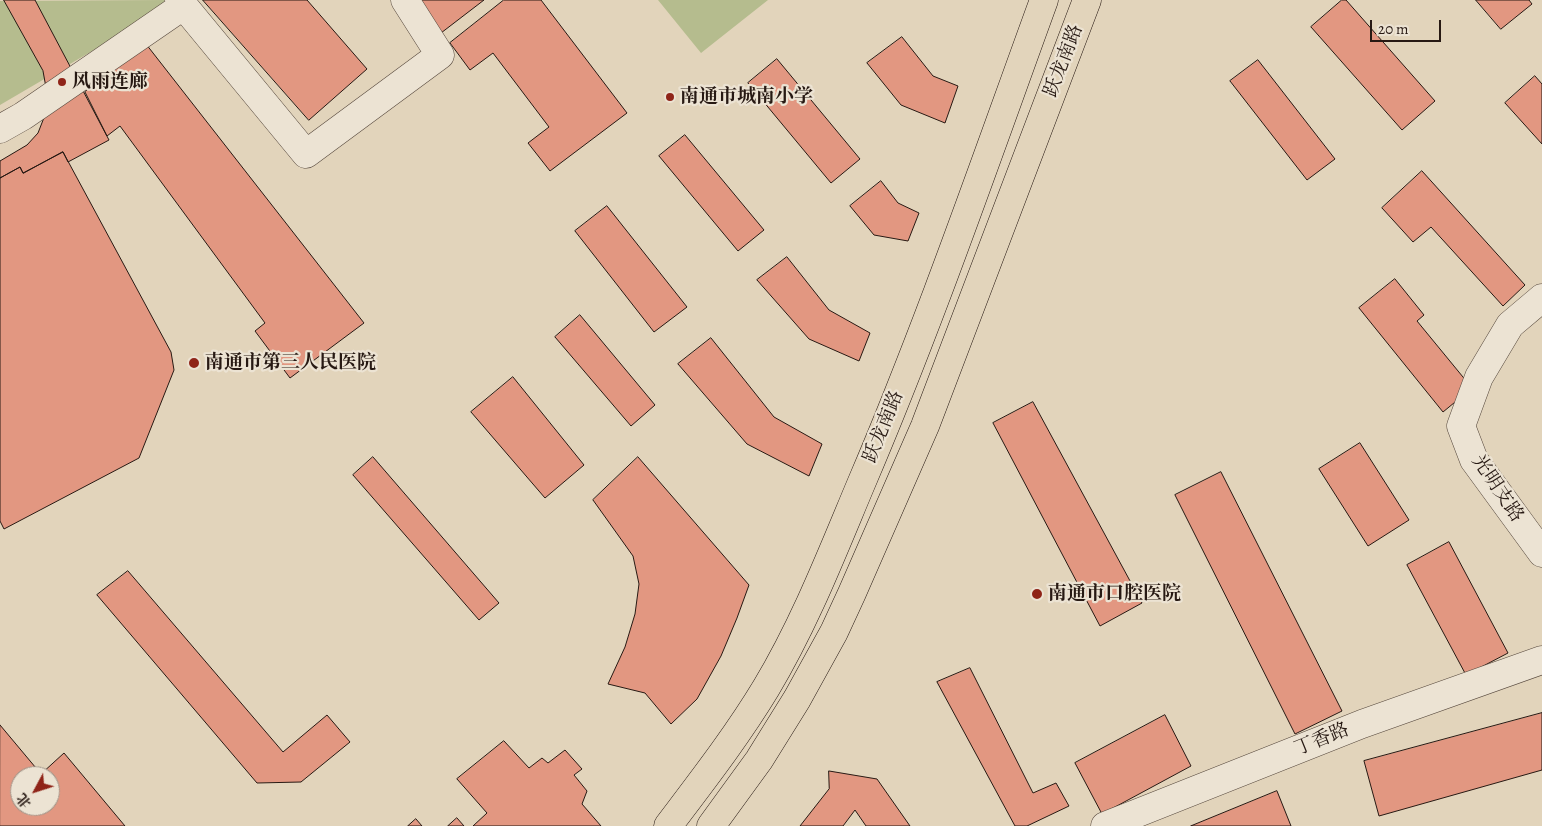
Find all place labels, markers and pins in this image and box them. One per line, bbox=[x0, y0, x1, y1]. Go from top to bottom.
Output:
place label: 风雨连廊 bbox=[72, 71, 148, 93]
marker: 风雨连廊 bbox=[56, 76, 68, 88]
place label: 南通市城南小学 bbox=[680, 86, 813, 108]
marker: 南通市城南小学 bbox=[664, 91, 676, 103]
place label: 南通市第三人民医院 bbox=[205, 352, 376, 374]
marker: 南通市第三人民医院 bbox=[187, 356, 201, 370]
place label: 南通市口腔医院 bbox=[1048, 583, 1181, 605]
marker: 南通市口腔医院 bbox=[1030, 587, 1044, 601]

